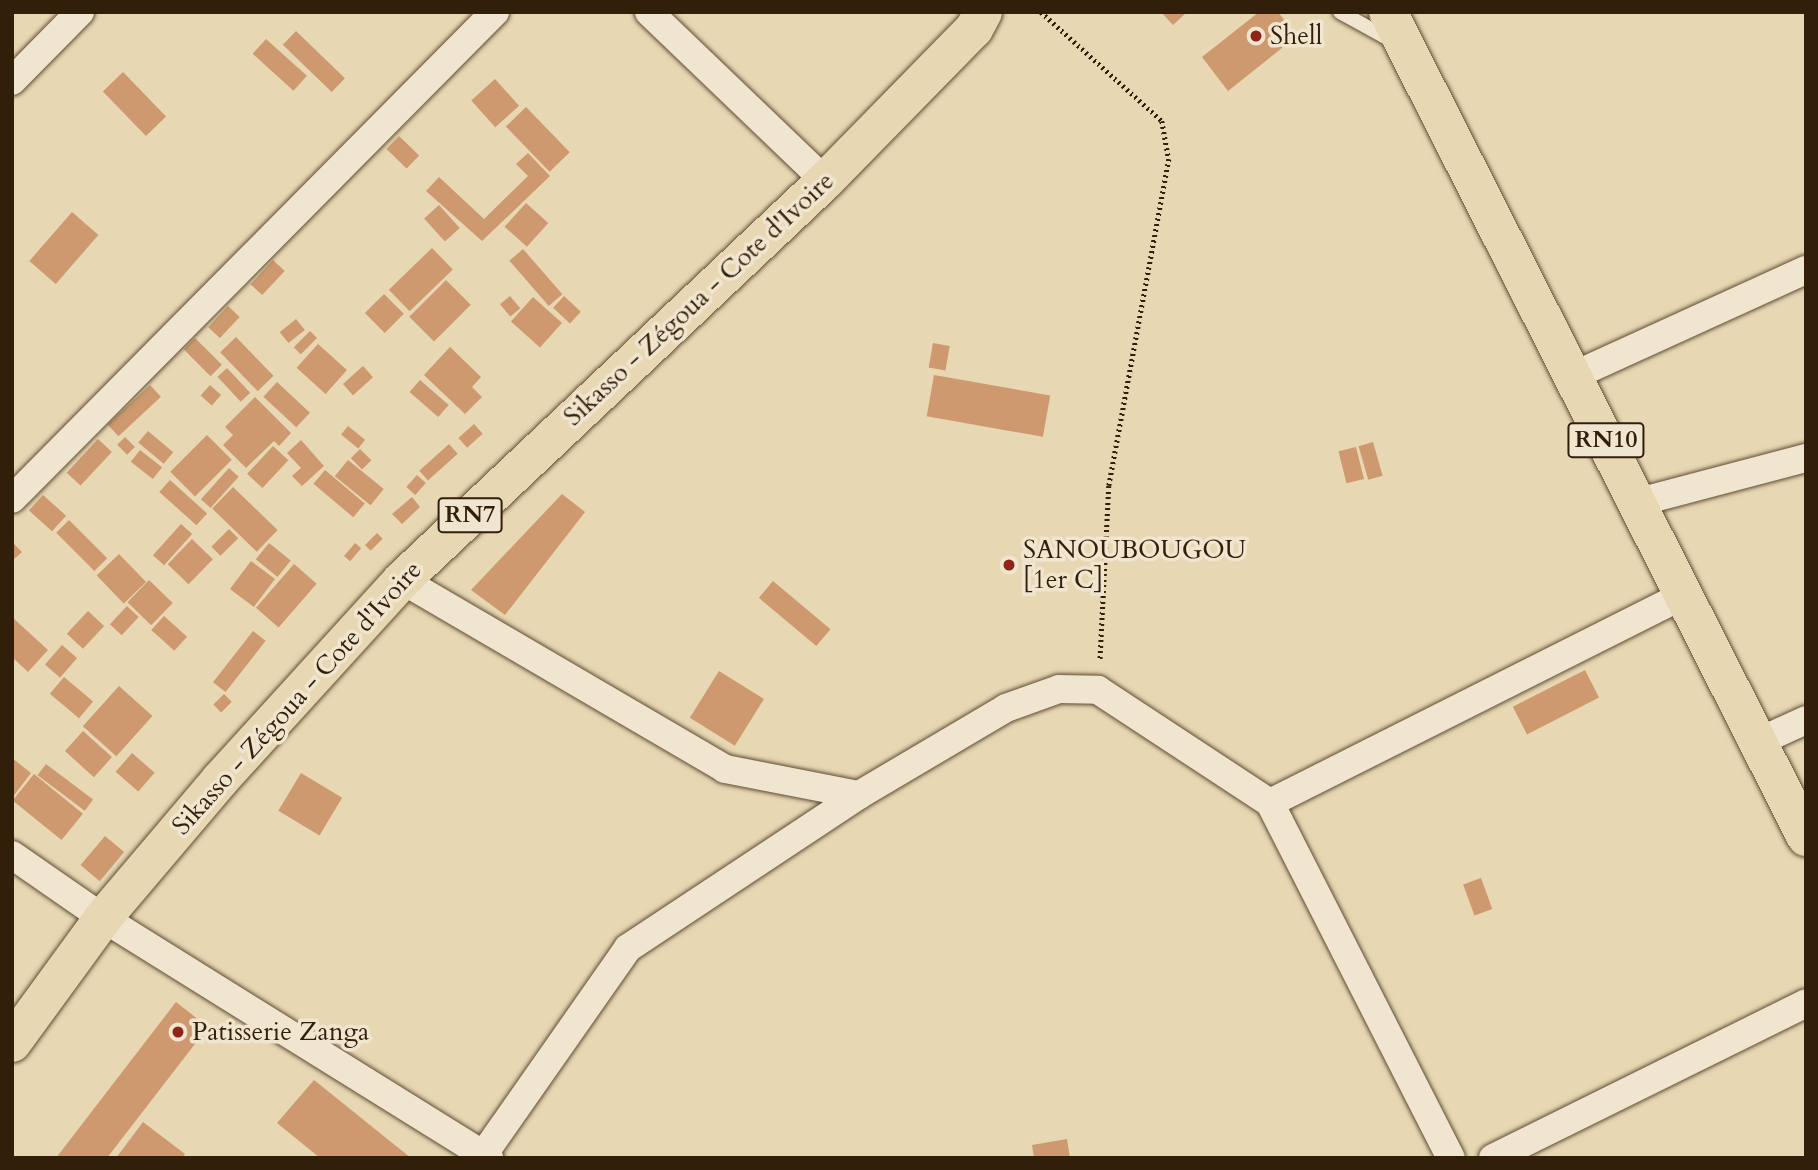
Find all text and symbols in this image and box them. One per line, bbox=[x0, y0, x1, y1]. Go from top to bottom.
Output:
place label: Shell bbox=[1270, 20, 1322, 52]
marker: Shell bbox=[1248, 28, 1264, 44]
street label: Sikasso - Zégoua - Cote d'Ivoire bbox=[557, 166, 841, 432]
road number: RN10 bbox=[1566, 419, 1646, 460]
road number: RN7 bbox=[437, 494, 503, 536]
place label: SANOUBOUGOU [1er C] bbox=[1023, 534, 1246, 596]
street label: Sikasso - Zégoua - Cote d'Ivoire bbox=[166, 555, 428, 841]
marker: SANOUBOUGOU [1er C] bbox=[1001, 557, 1017, 573]
place label: Patisserie Zanga bbox=[192, 1016, 369, 1048]
marker: Patisserie Zanga bbox=[170, 1024, 186, 1040]

